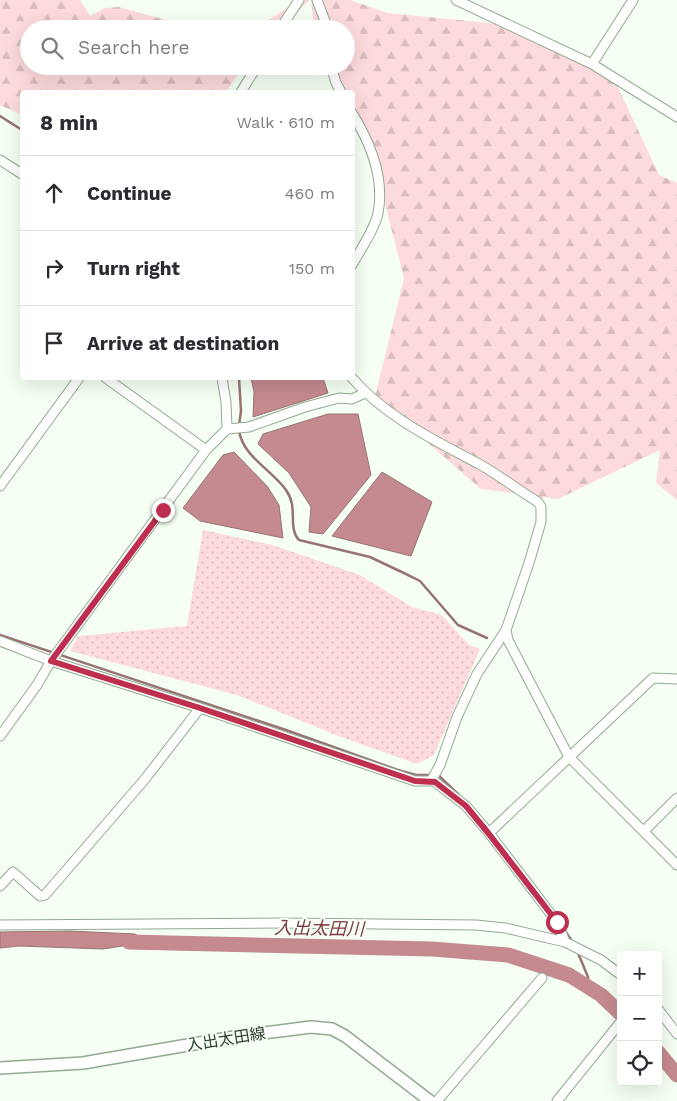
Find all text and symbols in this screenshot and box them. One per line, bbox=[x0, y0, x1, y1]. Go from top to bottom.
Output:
search box bbox=[20, 20, 355, 75]
icon: search bbox=[38, 34, 66, 62]
text: Search here bbox=[78, 36, 189, 59]
text: 8 min bbox=[40, 110, 98, 135]
text: Walk · 610 m bbox=[236, 113, 335, 132]
icon: ahead bbox=[40, 179, 68, 207]
text: Continue bbox=[87, 182, 171, 205]
text: 460 m bbox=[285, 184, 335, 203]
icon: right bbox=[40, 254, 68, 282]
text: Turn right bbox=[87, 257, 180, 280]
text: 150 m bbox=[289, 259, 335, 278]
icon: arrive bbox=[40, 329, 68, 357]
text: Arrive at destination bbox=[87, 332, 279, 355]
route end bbox=[152, 499, 175, 522]
route start bbox=[546, 911, 569, 934]
water label: 入出太田川 bbox=[274, 917, 366, 939]
map controls bbox=[617, 951, 662, 1086]
button: + bbox=[617, 951, 662, 996]
button: − bbox=[617, 996, 662, 1041]
street label: 入出太田線 bbox=[185, 1023, 267, 1055]
button: locate bbox=[617, 1041, 662, 1086]

